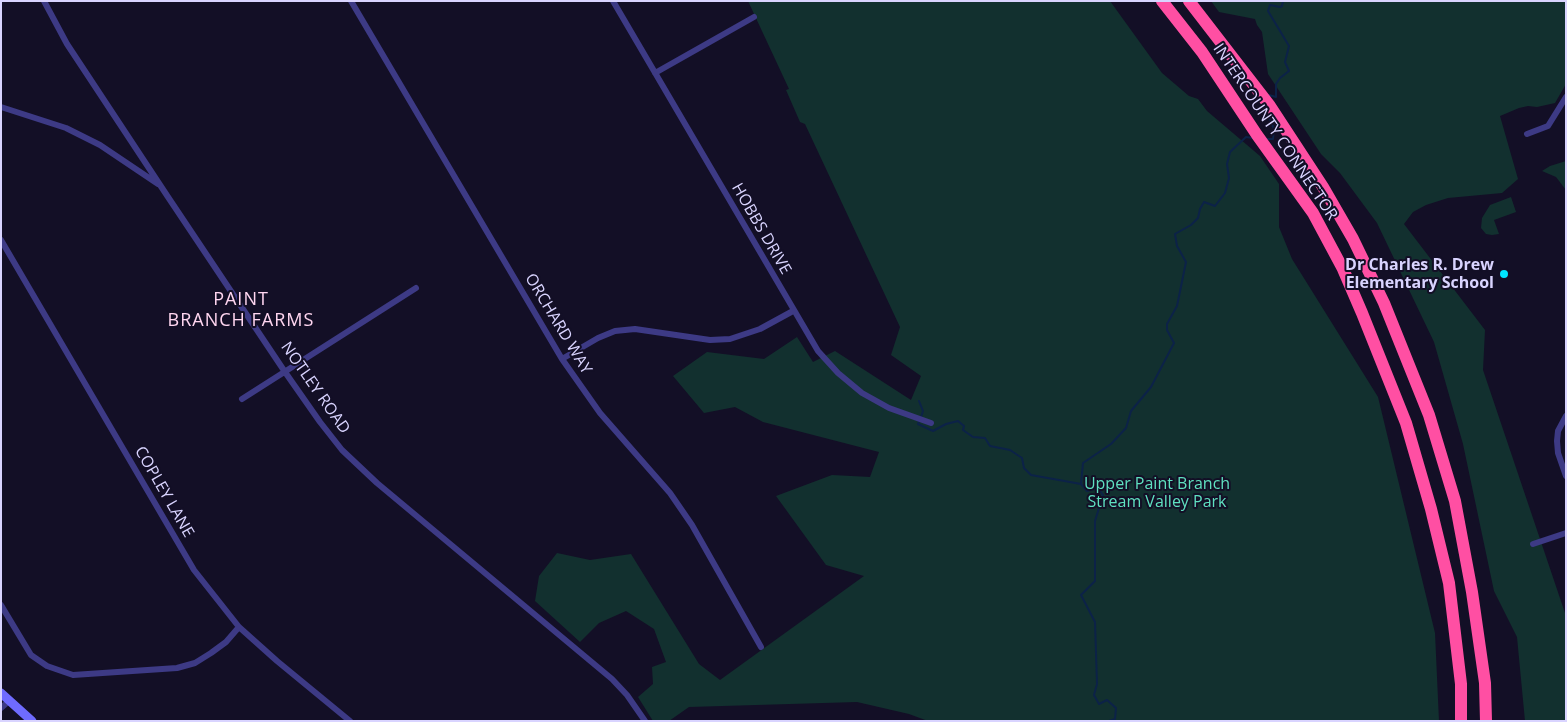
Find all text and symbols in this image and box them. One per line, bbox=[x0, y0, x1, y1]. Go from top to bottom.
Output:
street label: INTERCOUNTY CONNECTOR bbox=[1209, 40, 1341, 224]
street label: HOBBS DRIVE bbox=[727, 180, 795, 278]
place label: Dr Charles R. Drew Elementary School bbox=[1345, 255, 1494, 293]
marker: Dr Charles R. Drew Elementary School bbox=[1498, 268, 1510, 280]
street label: ORCHARD WAY bbox=[520, 270, 596, 378]
district label: PAINT BRANCH FARMS bbox=[166, 289, 316, 332]
street label: NOTLEY ROAD bbox=[276, 338, 354, 438]
street label: COPLEY LANE bbox=[130, 443, 198, 541]
park label: Upper Paint Branch Stream Valley Park bbox=[1084, 474, 1230, 512]

